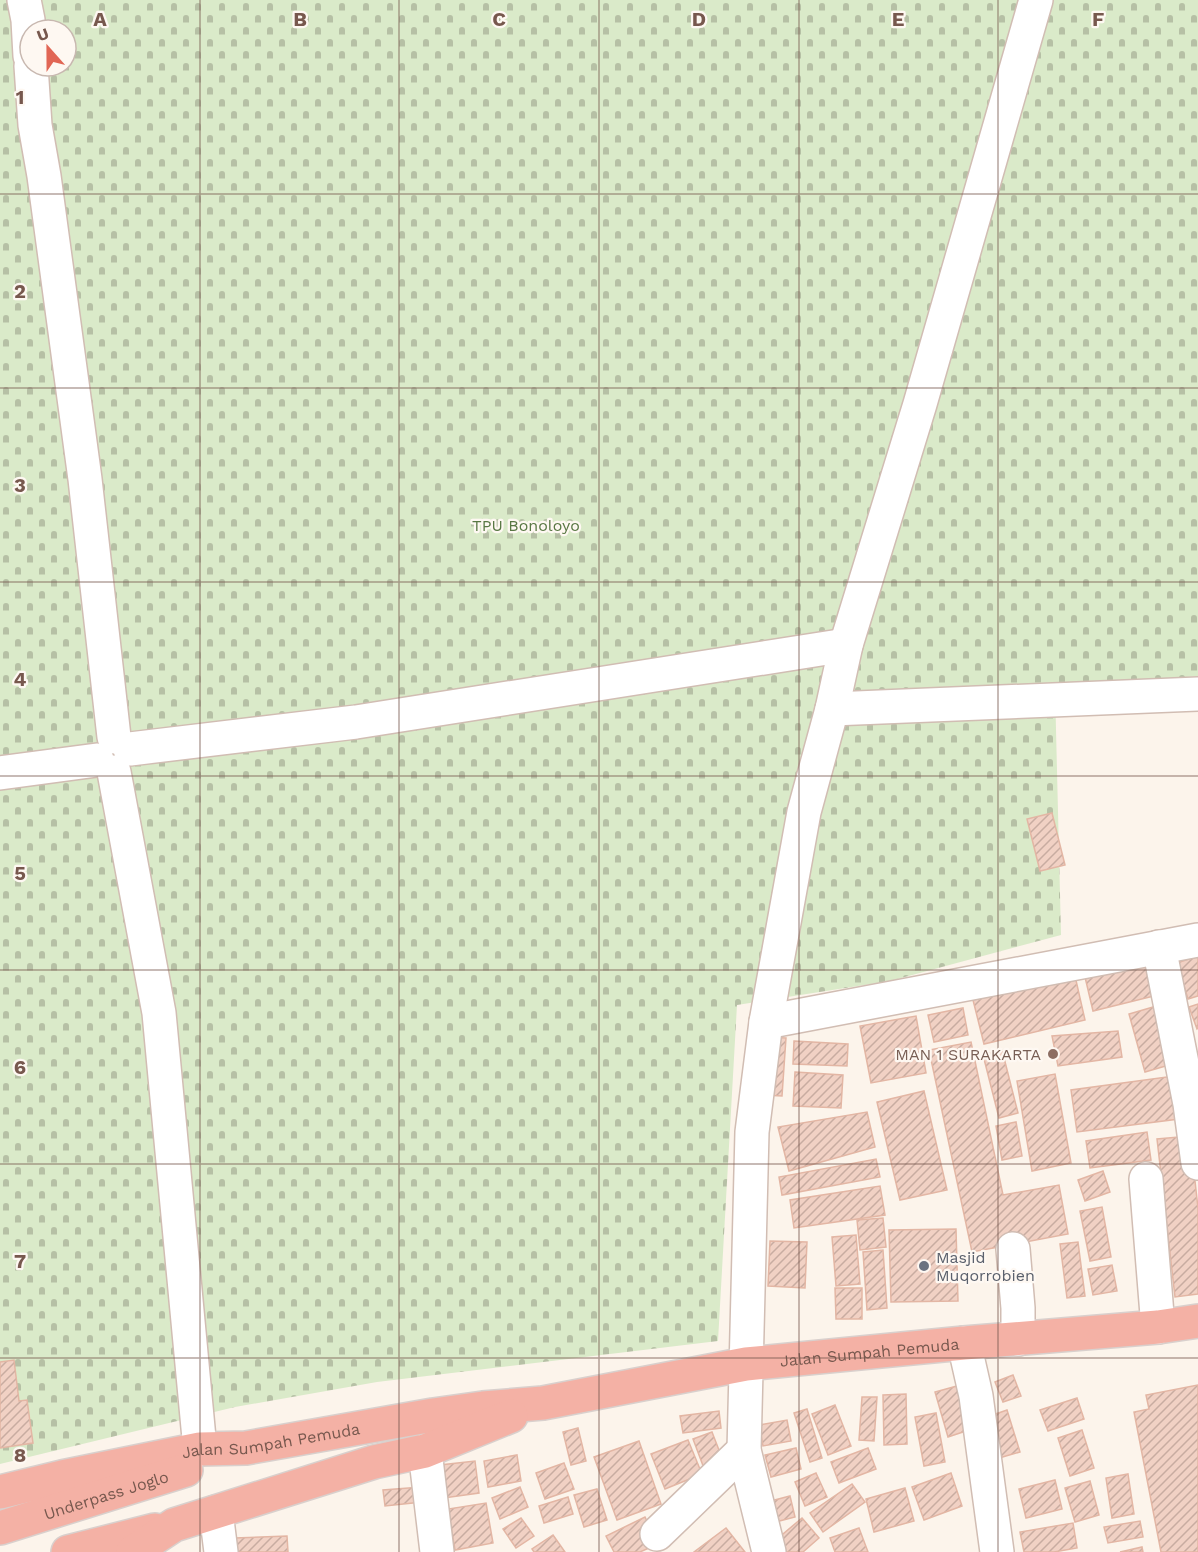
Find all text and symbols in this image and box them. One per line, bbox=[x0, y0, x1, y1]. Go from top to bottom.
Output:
text: A bbox=[93, 7, 107, 31]
text: B bbox=[293, 7, 307, 31]
text: C bbox=[492, 7, 506, 31]
text: D bbox=[692, 7, 706, 31]
text: E bbox=[892, 7, 904, 31]
text: F bbox=[1092, 7, 1104, 31]
north arrow bbox=[18, 18, 78, 78]
text: U bbox=[34, 24, 52, 45]
text: 1 bbox=[16, 85, 24, 109]
text: 2 bbox=[14, 279, 26, 303]
text: 3 bbox=[14, 473, 26, 497]
park label: TPU Bonoloyo bbox=[472, 516, 580, 535]
text: 4 bbox=[14, 667, 27, 691]
text: 5 bbox=[14, 861, 26, 885]
place label: MAN 1 SURAKARTA bbox=[895, 1045, 1041, 1064]
marker: MAN 1 SURAKARTA bbox=[1046, 1047, 1060, 1061]
text: 6 bbox=[14, 1055, 26, 1079]
place label: Masjid Muqorrobien bbox=[936, 1248, 1035, 1285]
text: 7 bbox=[14, 1249, 26, 1273]
marker: Masjid Muqorrobien bbox=[917, 1259, 931, 1273]
street label: Jalan Sumpah Pemuda bbox=[779, 1334, 960, 1370]
street label: Jalan Sumpah Pemuda bbox=[180, 1419, 361, 1462]
text: 8 bbox=[14, 1443, 26, 1467]
street label: Underpass Joglo bbox=[41, 1467, 171, 1523]

